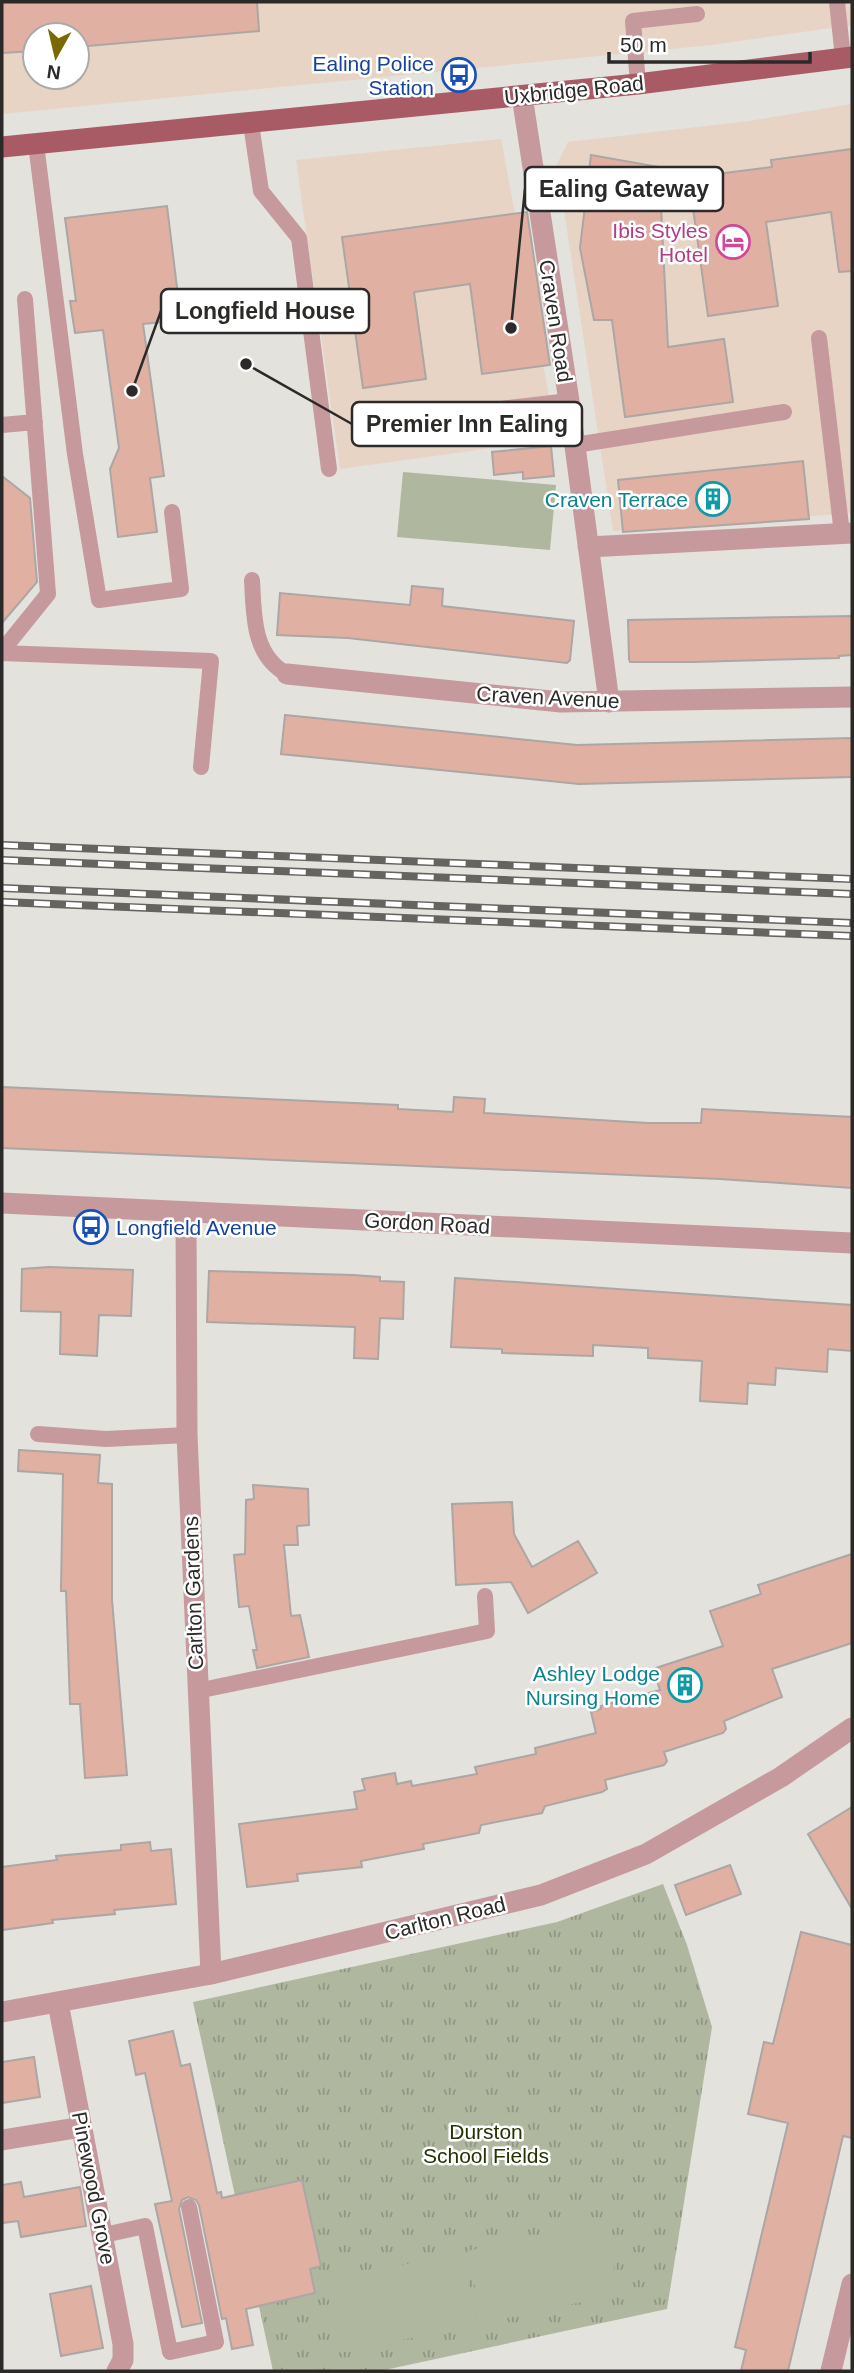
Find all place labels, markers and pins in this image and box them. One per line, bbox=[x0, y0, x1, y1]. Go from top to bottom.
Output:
place label: Ealing Police Station bbox=[313, 52, 434, 99]
bus stop icon: Ealing Police Station bbox=[440, 56, 478, 94]
callout: Ealing Gateway bbox=[525, 167, 723, 211]
place label: Ibis Styles Hotel bbox=[612, 219, 708, 266]
hotel icon: Ibis Styles Hotel bbox=[714, 223, 752, 261]
callout: Longfield House bbox=[161, 289, 369, 333]
callout: Premier Inn Ealing bbox=[352, 402, 582, 446]
building icon: Craven Terrace bbox=[694, 480, 732, 518]
place label: Craven Terrace bbox=[545, 488, 688, 511]
bus stop icon: Longfield Avenue bbox=[72, 1208, 110, 1246]
place label: Longfield Avenue bbox=[116, 1216, 277, 1239]
place label: Ashley Lodge Nursing Home bbox=[526, 1662, 660, 1709]
building icon: Ashley Lodge Nursing Home bbox=[666, 1666, 704, 1704]

